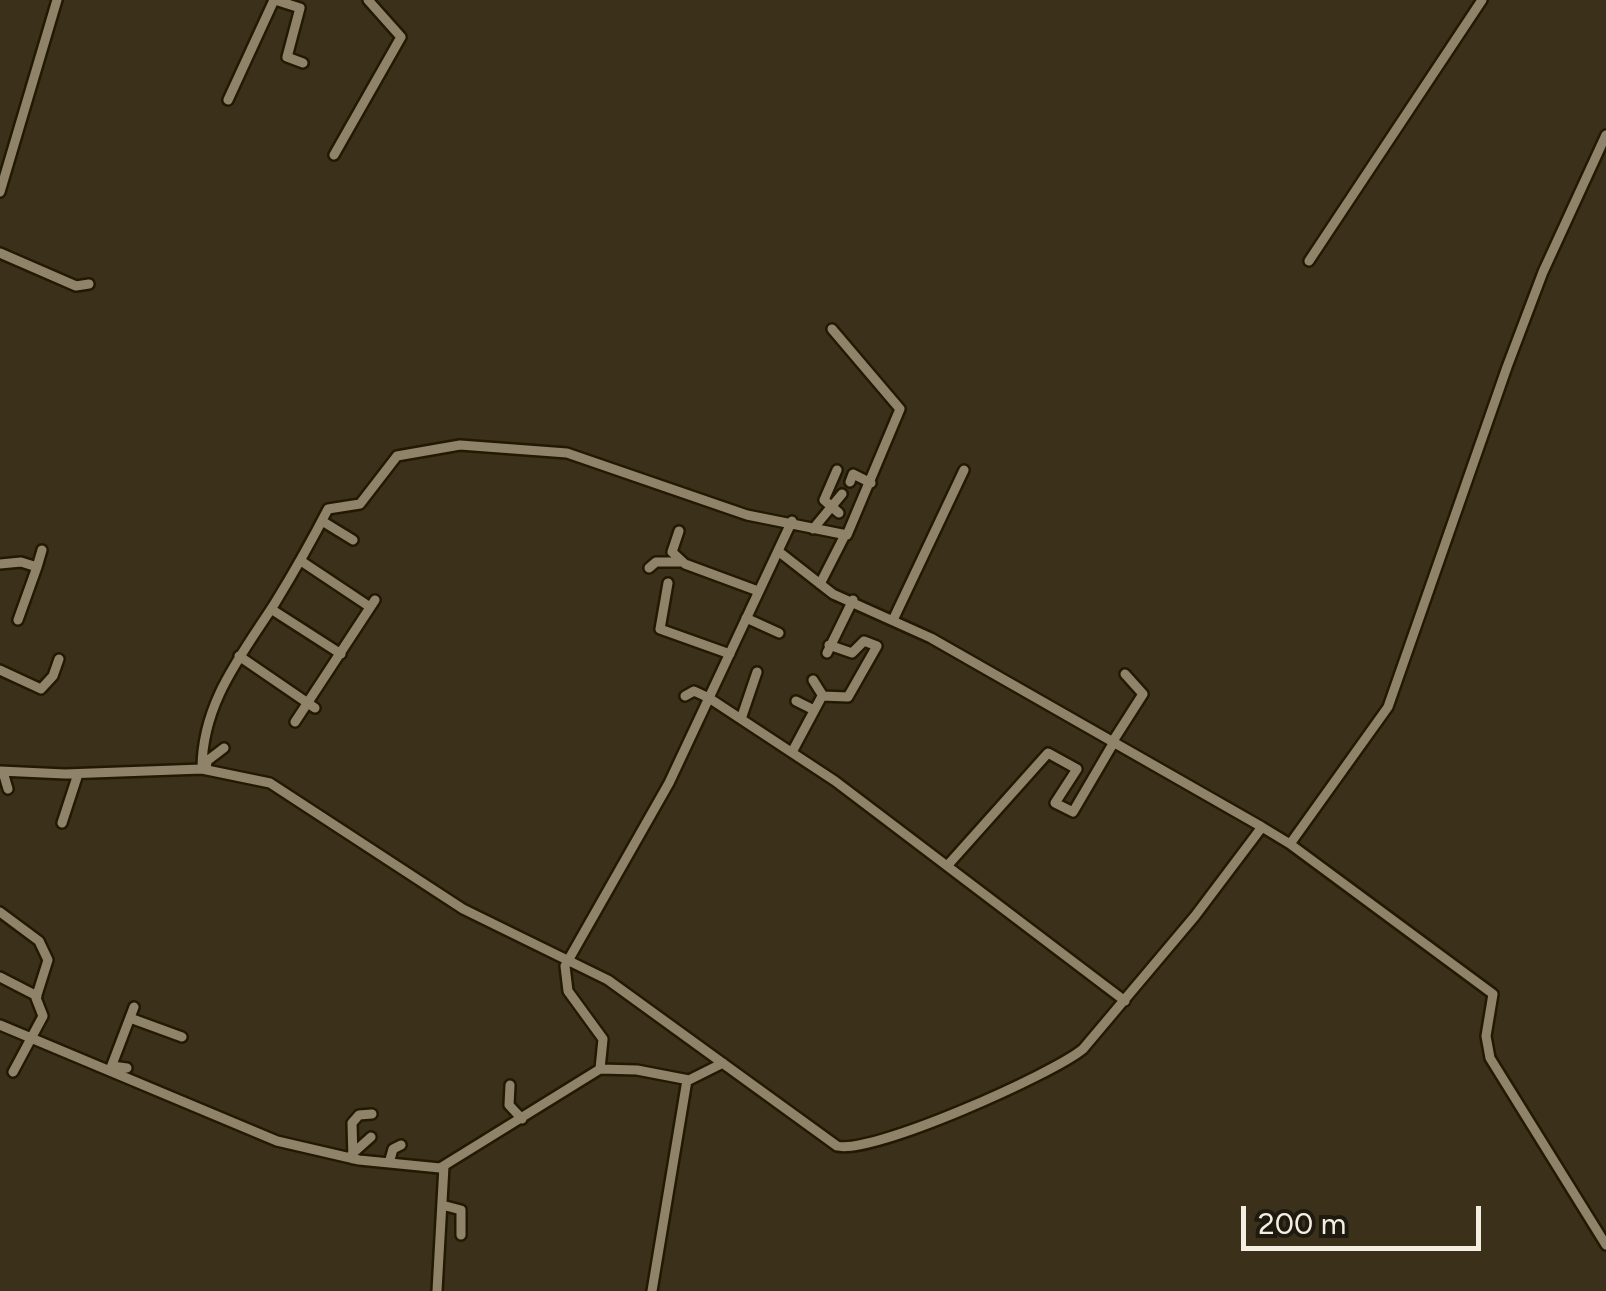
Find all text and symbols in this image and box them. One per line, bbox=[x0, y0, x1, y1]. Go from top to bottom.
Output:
scale bar bbox=[1246, 1186, 1486, 1248]
text: 200 m bbox=[1258, 1205, 1346, 1242]

